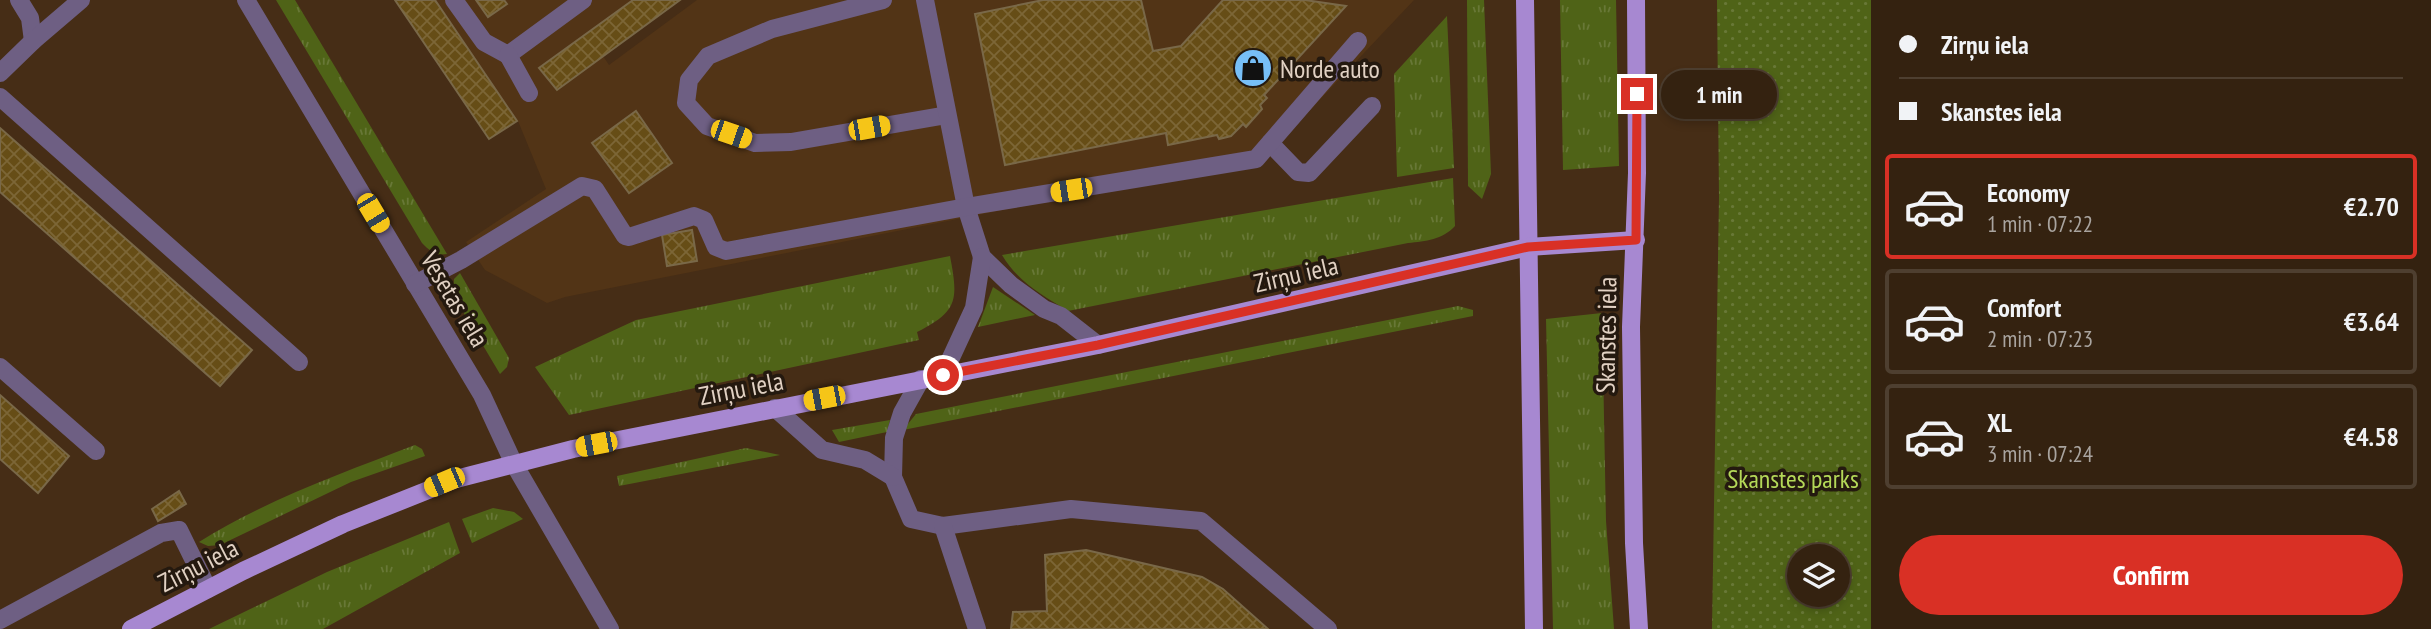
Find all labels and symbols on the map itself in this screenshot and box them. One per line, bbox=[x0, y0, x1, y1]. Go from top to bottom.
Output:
shop icon: Norde auto bbox=[1232, 47, 1274, 89]
place label: Norde auto bbox=[1280, 52, 1380, 85]
callout: 1 min bbox=[1662, 70, 1777, 119]
route end bbox=[1621, 78, 1653, 110]
car bbox=[847, 114, 892, 142]
car bbox=[708, 117, 755, 151]
car bbox=[1049, 176, 1094, 204]
car bbox=[354, 190, 393, 236]
street label: Vesetas iela bbox=[413, 244, 496, 353]
street label: Zirņu iela bbox=[1251, 248, 1341, 300]
street label: Skanstes iela bbox=[1588, 276, 1624, 394]
route start bbox=[927, 359, 959, 391]
street label: Zirņu iela bbox=[696, 364, 786, 412]
car bbox=[802, 384, 847, 412]
car bbox=[574, 430, 619, 458]
park label: Skanstes parks bbox=[1727, 462, 1859, 495]
car bbox=[421, 464, 468, 500]
street label: Zirņu iela bbox=[153, 531, 243, 599]

